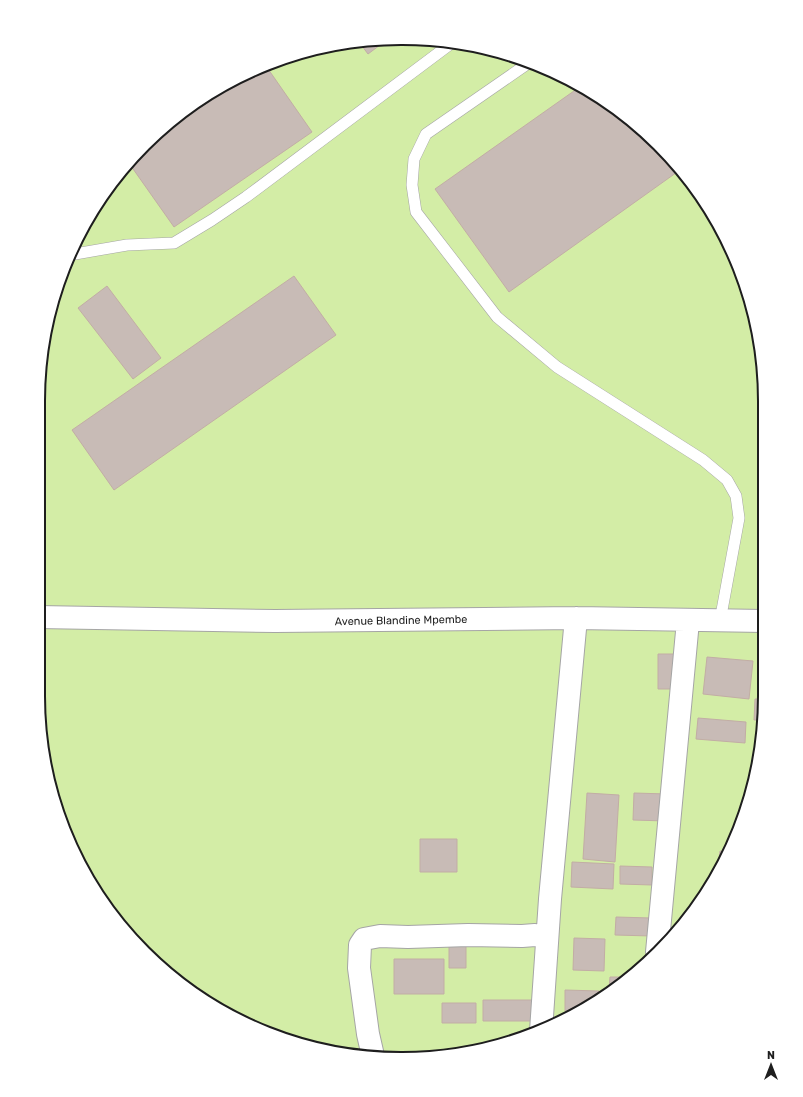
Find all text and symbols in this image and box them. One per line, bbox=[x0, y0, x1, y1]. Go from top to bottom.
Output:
street label: Avenue Blandine Mpembe bbox=[335, 613, 467, 628]
north arrow bbox=[751, 1045, 791, 1085]
text: N bbox=[767, 1049, 775, 1062]

